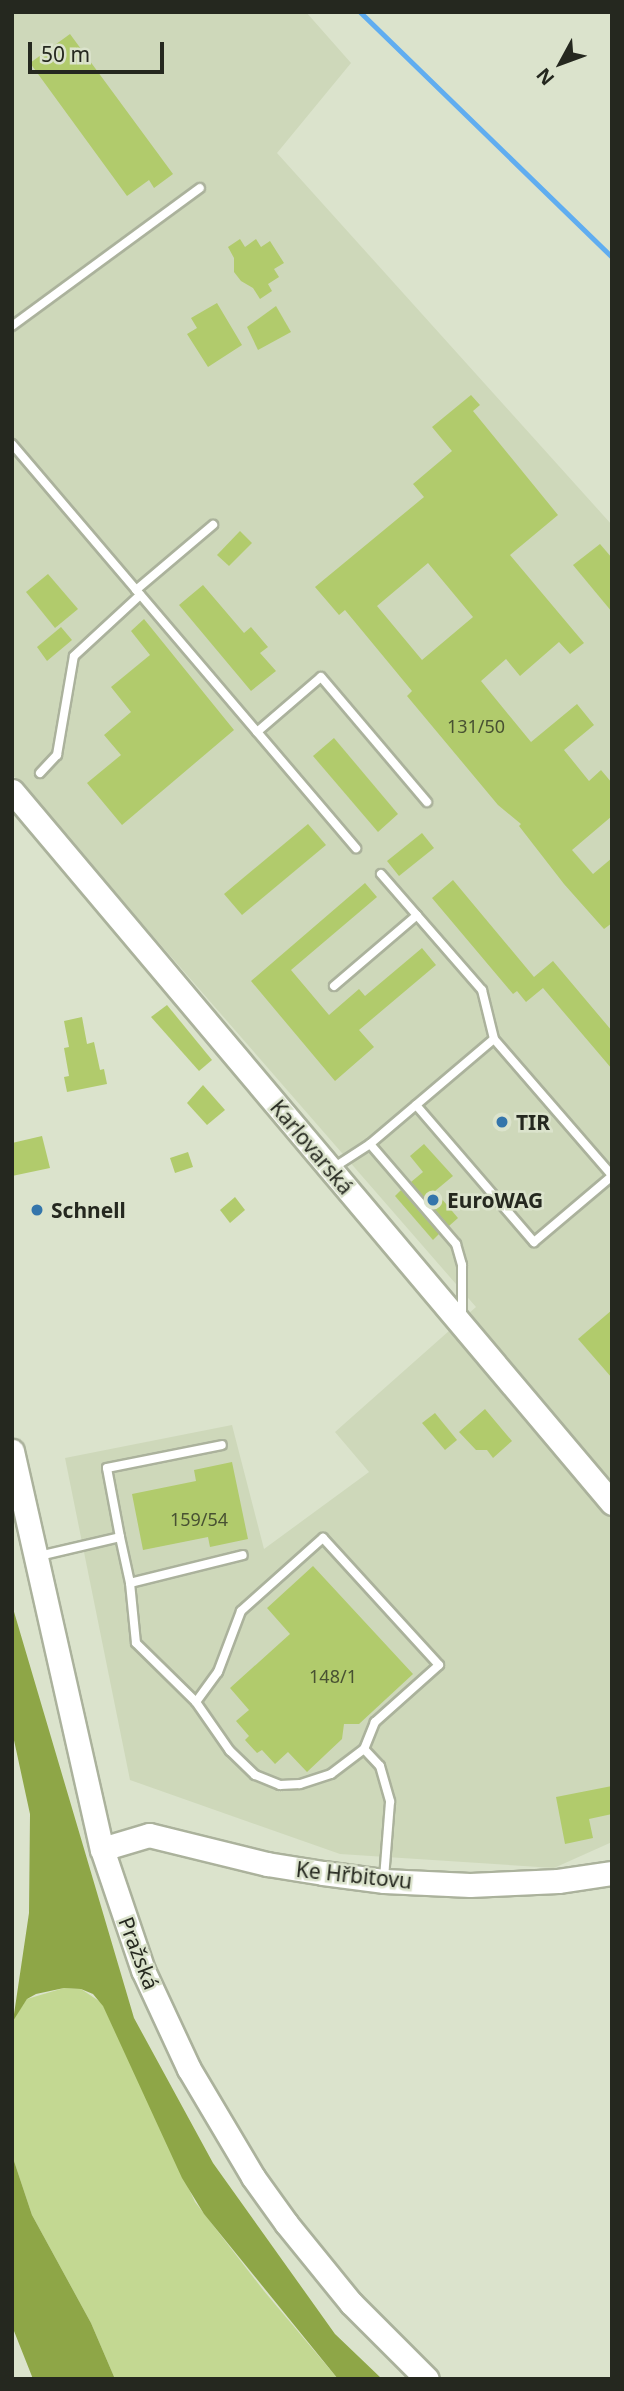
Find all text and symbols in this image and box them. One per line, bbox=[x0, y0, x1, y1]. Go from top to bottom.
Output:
scale bar bbox=[32, 28, 168, 72]
north arrow bbox=[526, 28, 596, 98]
text: 50 m bbox=[41, 40, 90, 68]
text: N bbox=[530, 62, 560, 91]
house number: 131/50 bbox=[447, 715, 505, 737]
street label: Karlovarská bbox=[265, 1095, 359, 1199]
place label: TIR bbox=[516, 1109, 550, 1135]
marker: TIR bbox=[494, 1114, 510, 1130]
place label: EuroWAG bbox=[447, 1187, 543, 1213]
marker: EuroWAG bbox=[425, 1192, 441, 1208]
place label: Schnell bbox=[51, 1197, 126, 1223]
marker: Schnell bbox=[29, 1202, 45, 1218]
house number: 159/54 bbox=[170, 1508, 228, 1530]
house number: 148/1 bbox=[309, 1665, 357, 1687]
street label: Ke Hřbitovu bbox=[295, 1856, 413, 1894]
street label: Pražská bbox=[114, 1913, 164, 1993]

